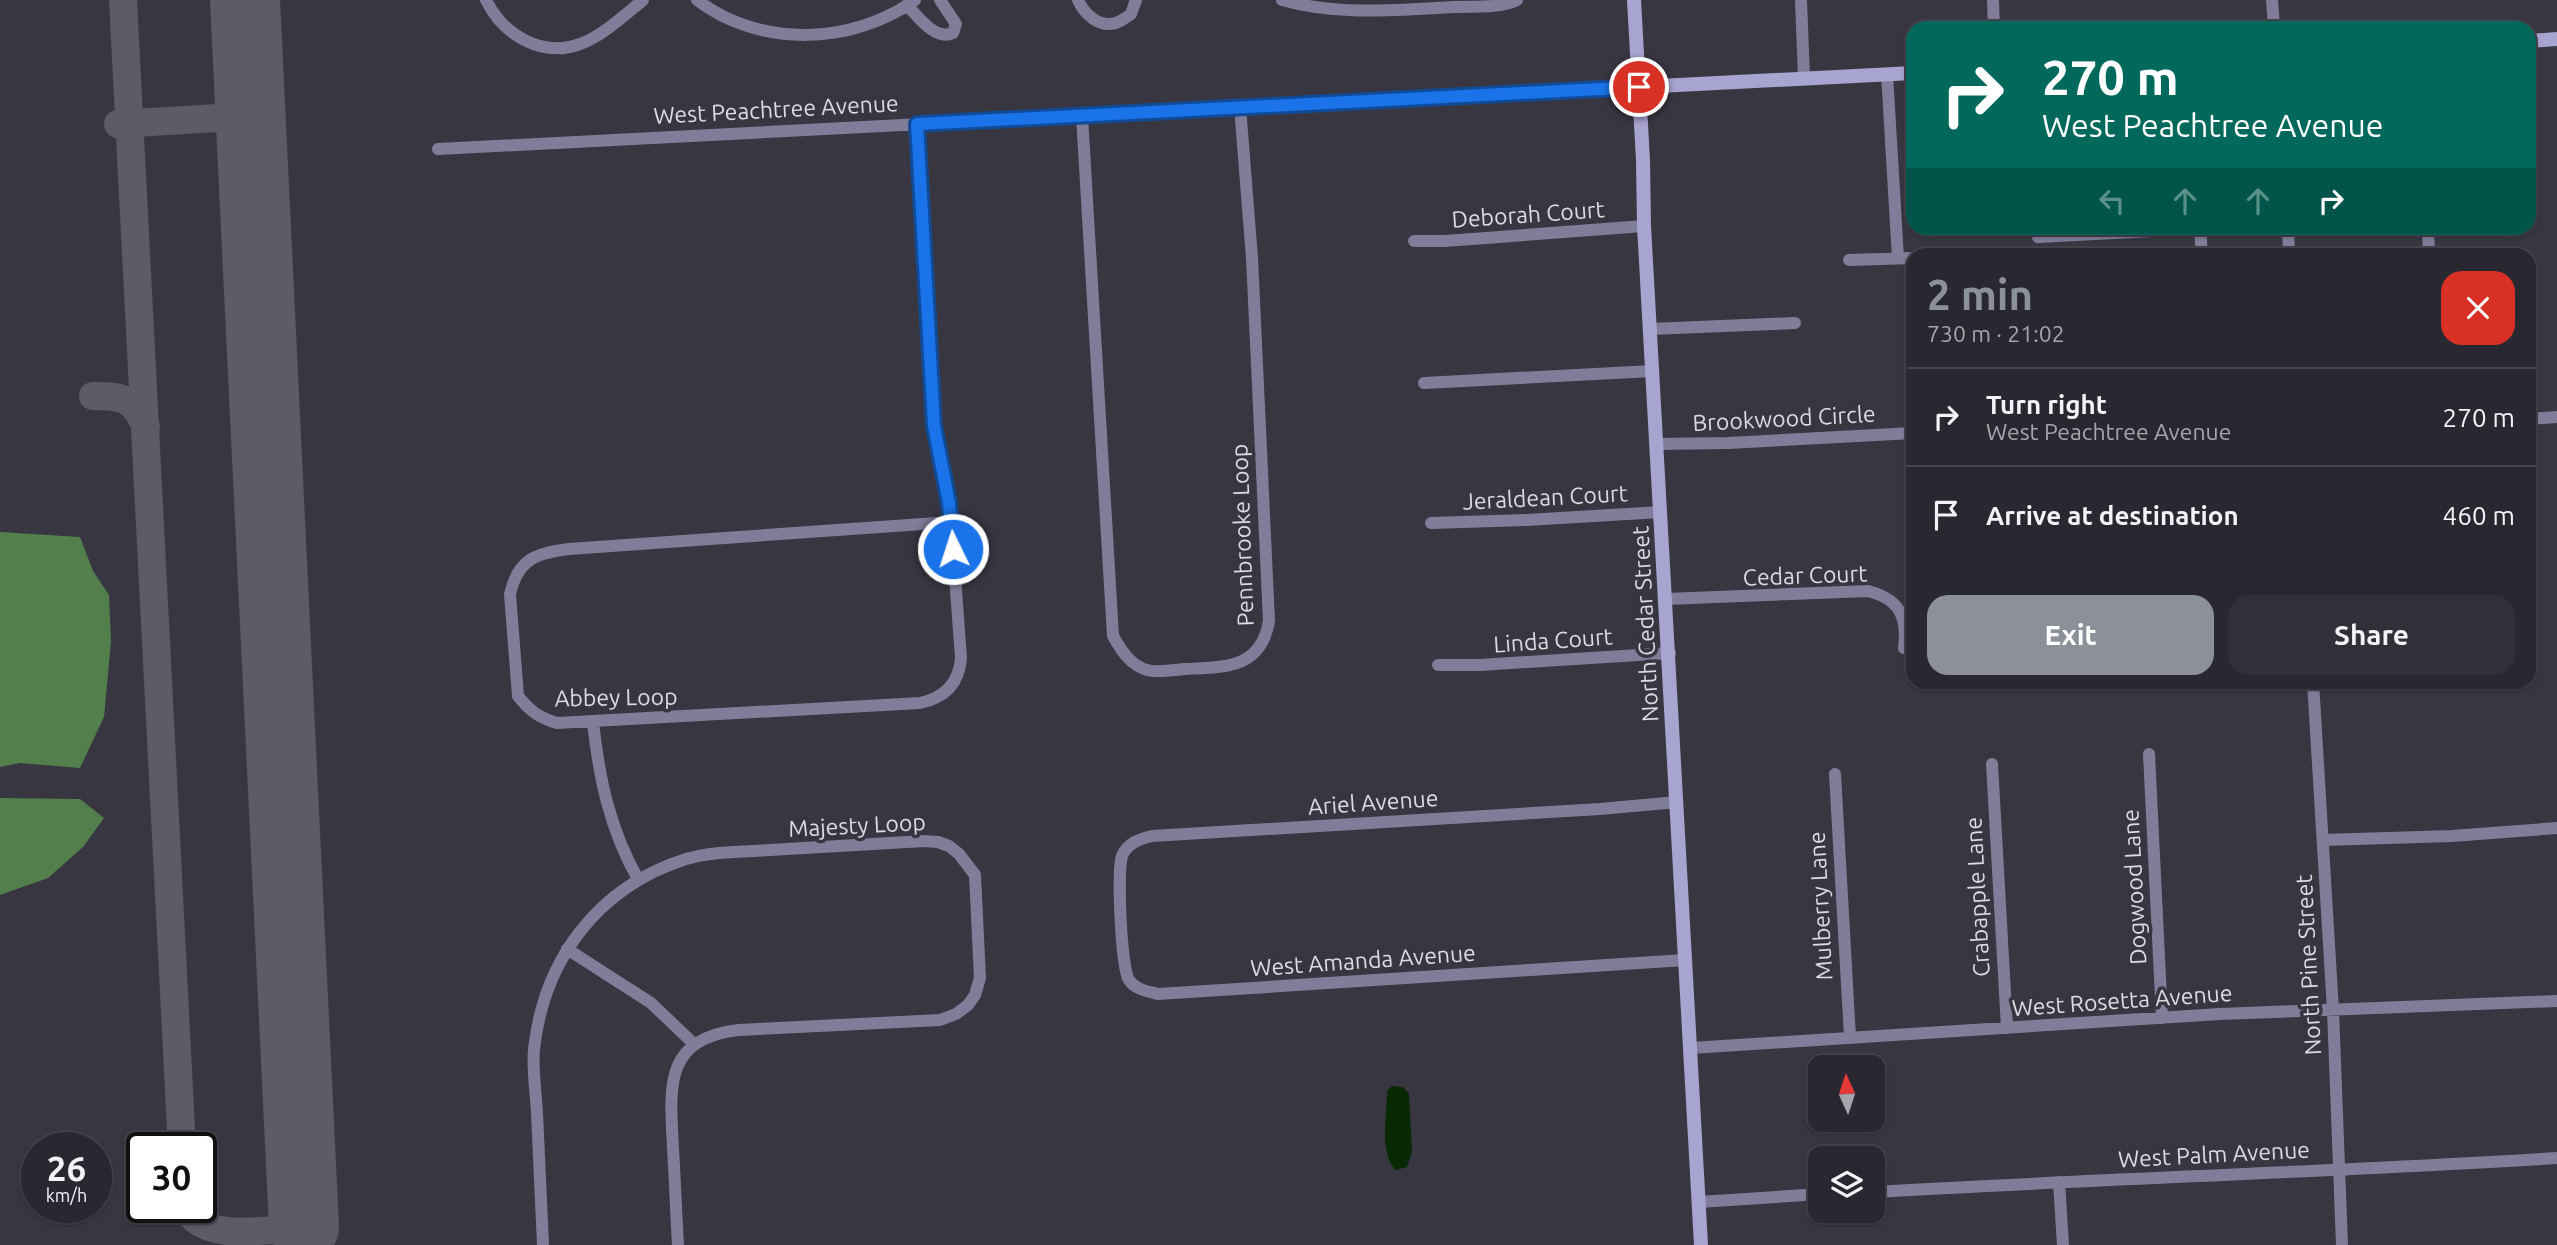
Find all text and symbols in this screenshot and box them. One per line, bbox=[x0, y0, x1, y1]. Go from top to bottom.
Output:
icon: right bbox=[1927, 49, 2018, 140]
text: 270 m bbox=[2042, 49, 2179, 104]
pin bbox=[1609, 57, 1669, 117]
icon: arrive bbox=[1620, 68, 1658, 106]
street label: West Peachtree Avenue bbox=[653, 90, 899, 128]
text: West Peachtree Avenue bbox=[2042, 107, 2383, 143]
icon: left bbox=[2093, 182, 2131, 220]
icon: ahead bbox=[2166, 182, 2204, 220]
icon: ahead bbox=[2239, 182, 2277, 220]
icon: right bbox=[2312, 182, 2350, 220]
street label: Deborah Court bbox=[1451, 196, 1605, 232]
text: 2 min bbox=[1927, 271, 2033, 318]
button: close bbox=[2441, 271, 2515, 345]
text: 730 m · 21:02 bbox=[1927, 321, 2065, 346]
text: Turn right bbox=[1986, 390, 2107, 419]
icon: right bbox=[1927, 398, 1965, 436]
street label: Brookwood Circle bbox=[1692, 401, 1876, 435]
text: 270 m bbox=[2443, 403, 2515, 432]
text: West Peachtree Avenue bbox=[1986, 419, 2231, 444]
street label: Pennbrooke Loop bbox=[1226, 443, 1258, 627]
street label: Jeraldean Court bbox=[1462, 480, 1628, 514]
icon: arrive bbox=[1927, 496, 1965, 534]
text: Arrive at destination bbox=[1986, 501, 2239, 530]
text: 460 m bbox=[2443, 501, 2515, 530]
position arrow bbox=[916, 512, 990, 586]
street label: North Cedar Street bbox=[1627, 525, 1663, 723]
street label: Cedar Court bbox=[1742, 560, 1868, 590]
button: Exit bbox=[1927, 595, 2214, 675]
button: Share bbox=[2228, 595, 2515, 675]
street label: Linda Court bbox=[1493, 623, 1613, 657]
street label: Abbey Loop bbox=[554, 683, 678, 711]
street label: Ariel Avenue bbox=[1307, 785, 1439, 819]
street label: Majesty Loop bbox=[788, 809, 926, 841]
street label: Dogwood Lane bbox=[2117, 809, 2151, 965]
street label: Crabapple Lane bbox=[1960, 816, 1994, 978]
street label: Mulberry Lane bbox=[1804, 831, 1836, 981]
street label: North Pine Street bbox=[2291, 874, 2325, 1056]
street label: West Amanda Avenue bbox=[1250, 940, 1476, 980]
street label: West Rosetta Avenue bbox=[2011, 980, 2233, 1020]
north arrow bbox=[1808, 1055, 1885, 1132]
map controls bbox=[1808, 1055, 1885, 1223]
speed limit sign: 30 bbox=[126, 1132, 217, 1223]
street label: West Palm Avenue bbox=[2118, 1136, 2310, 1172]
button: layers bbox=[1808, 1146, 1885, 1223]
text: 26 bbox=[47, 1148, 86, 1188]
text: km/h bbox=[46, 1185, 87, 1205]

